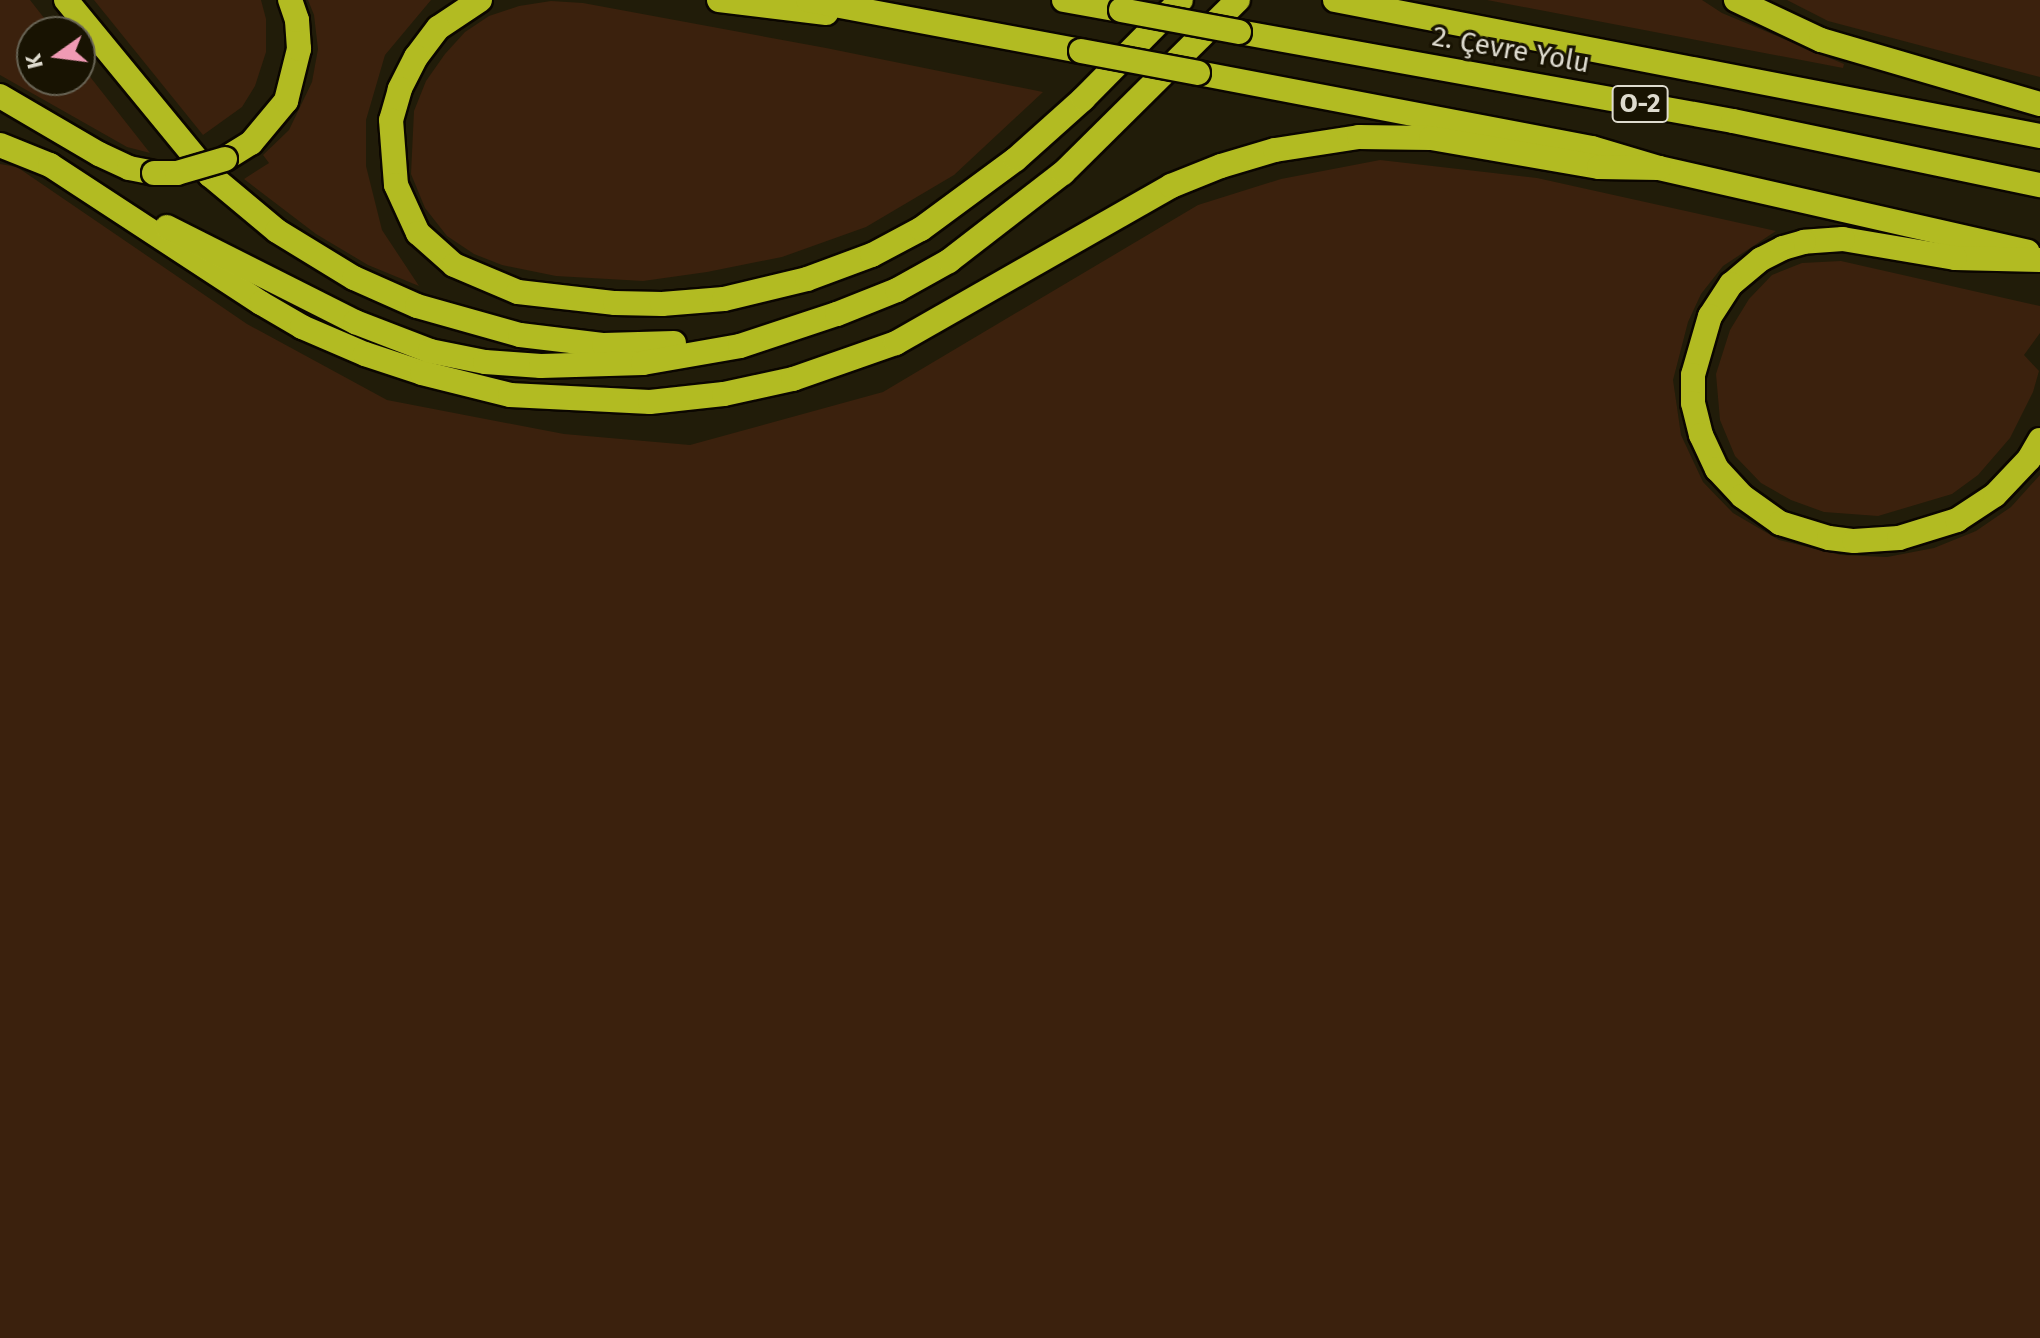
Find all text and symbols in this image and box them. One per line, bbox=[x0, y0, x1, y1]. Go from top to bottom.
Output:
north arrow bbox=[16, 16, 96, 96]
street label: 2. Çevre Yolu bbox=[1430, 20, 1592, 80]
text: K bbox=[19, 51, 49, 71]
road number: O-2 bbox=[1610, 82, 1670, 126]

